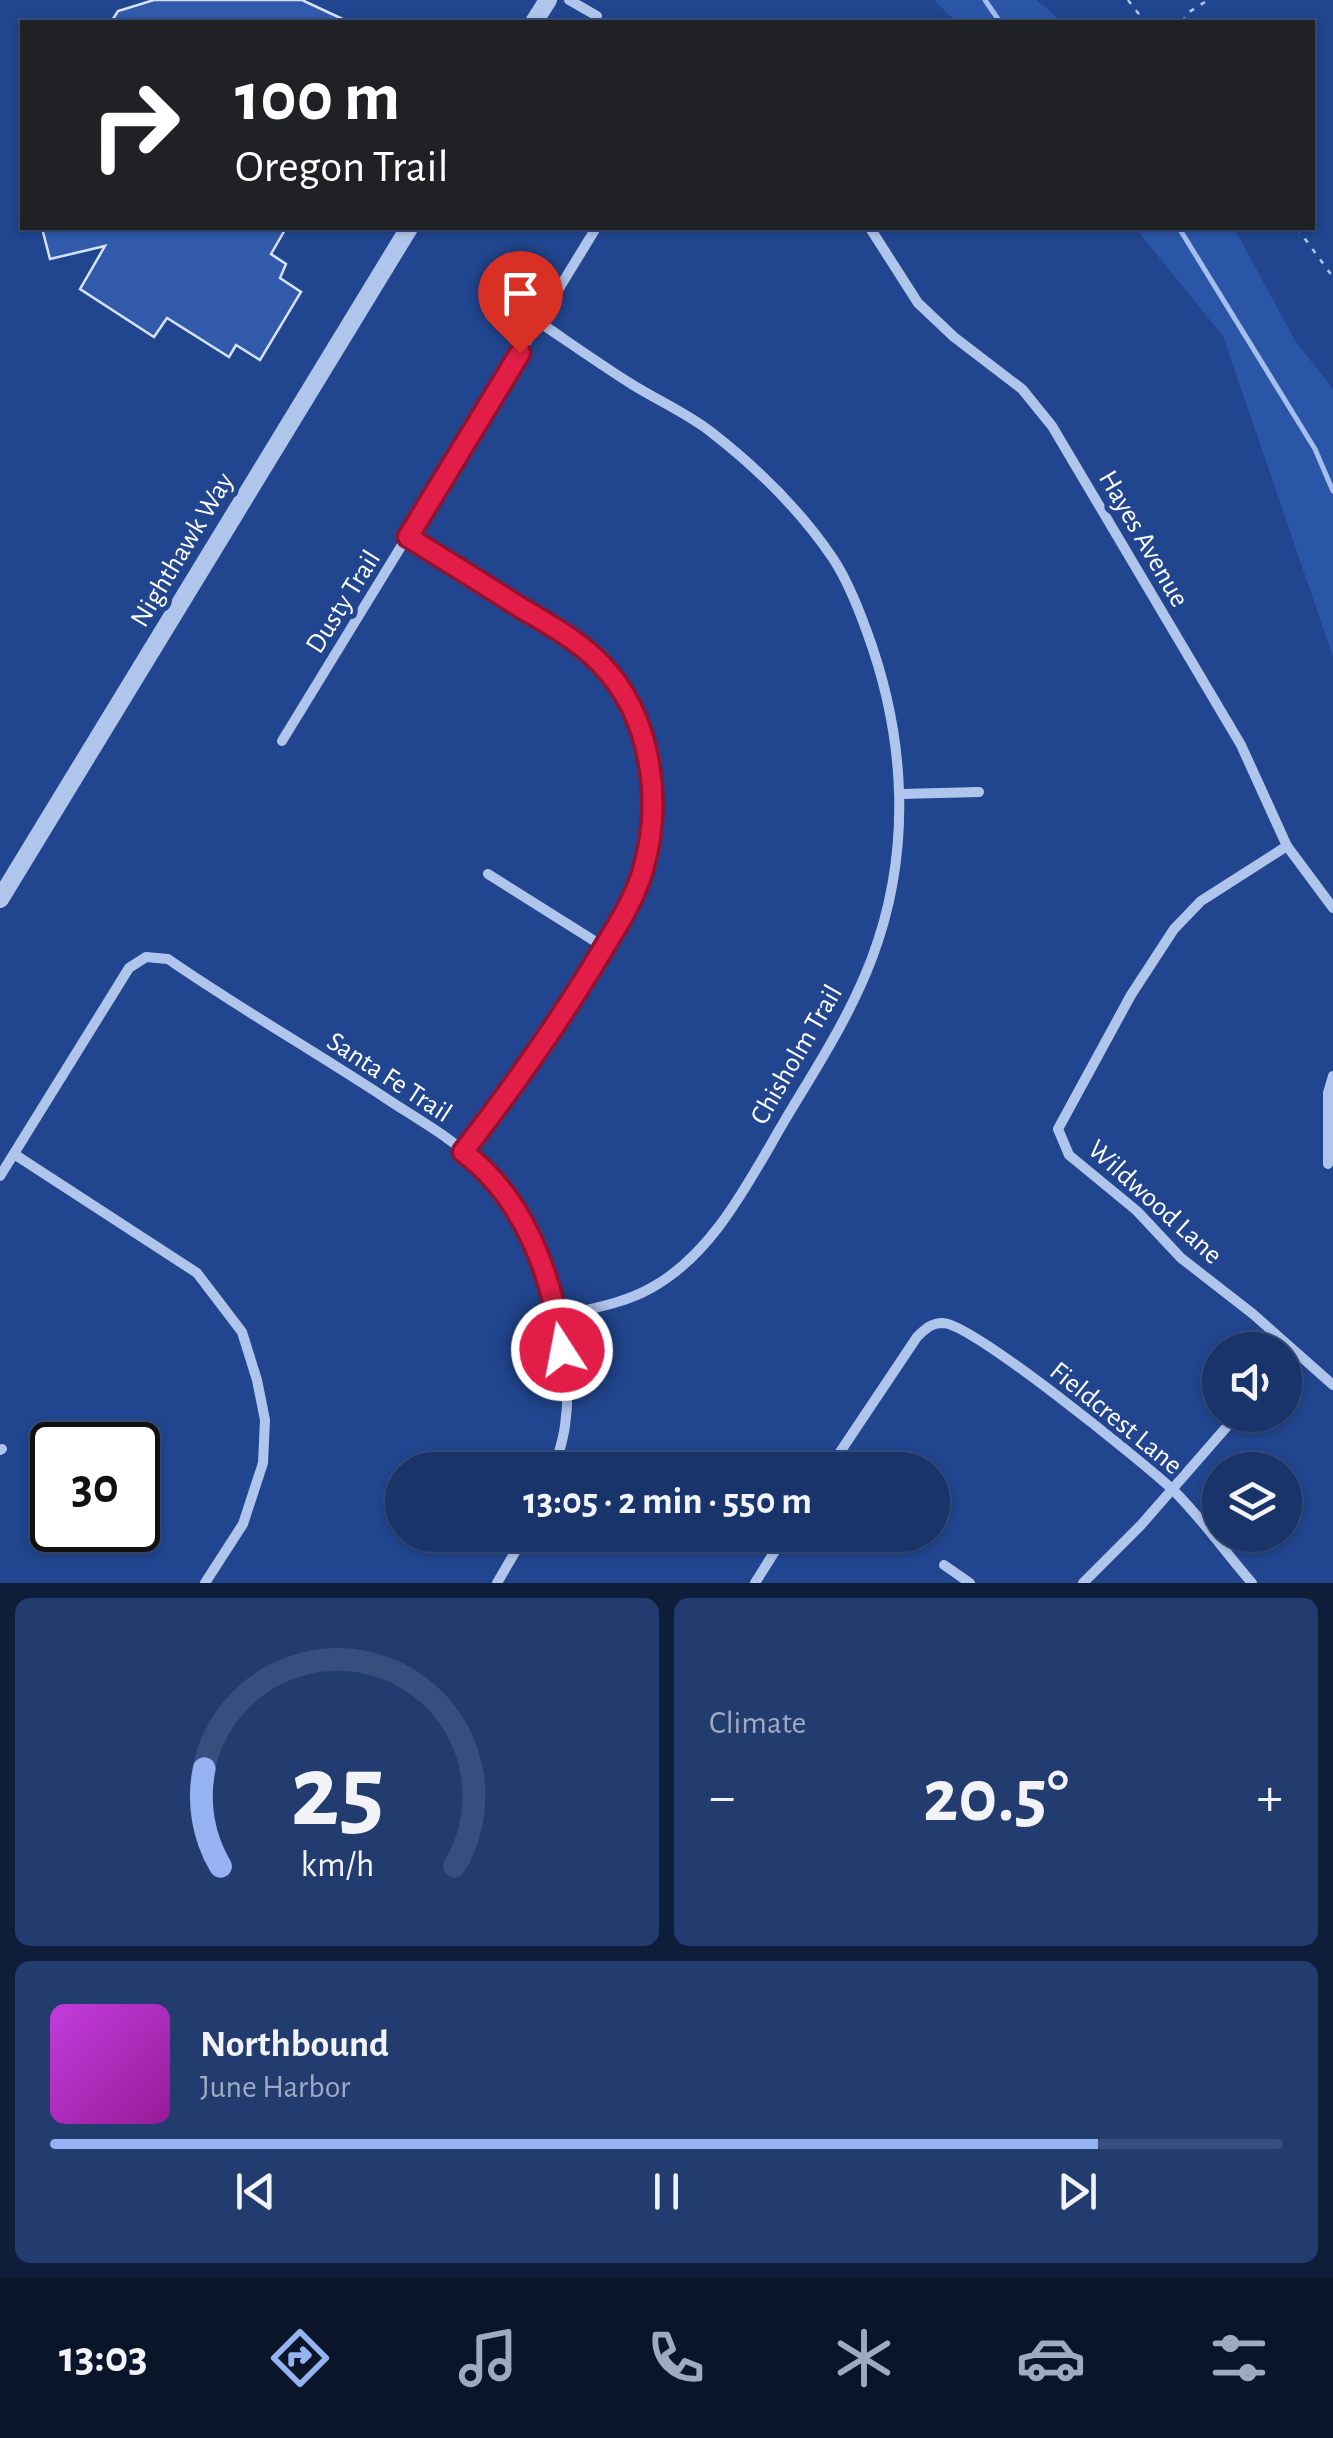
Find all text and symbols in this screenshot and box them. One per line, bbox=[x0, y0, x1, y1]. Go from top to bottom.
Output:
icon: right bbox=[70, 60, 200, 190]
text: 100 m bbox=[235, 63, 400, 133]
text: Oregon Trail bbox=[235, 145, 449, 190]
pin bbox=[478, 251, 563, 354]
icon: arrive bbox=[493, 266, 548, 321]
street label: Hayes Avenue bbox=[1093, 466, 1193, 612]
street label: Nighthawk Way bbox=[126, 468, 240, 632]
street label: Dusty Trail bbox=[301, 546, 386, 658]
street label: Chisholm Trail bbox=[746, 981, 848, 1129]
street label: Santa Fe Trail bbox=[322, 1027, 456, 1128]
street label: Wildwood Lane bbox=[1082, 1135, 1227, 1270]
position arrow bbox=[510, 1298, 614, 1402]
map controls bbox=[1202, 1332, 1302, 1552]
button: sound bbox=[1202, 1332, 1302, 1432]
street label: Fieldcrest Lane bbox=[1044, 1357, 1187, 1480]
speed limit sign: 30 bbox=[30, 1422, 160, 1552]
button: layers bbox=[1202, 1452, 1302, 1552]
text: 13:05 · 2 min · 550 m bbox=[523, 1483, 812, 1521]
text: Climate bbox=[709, 1707, 806, 1739]
text: 25 bbox=[290, 1741, 384, 1845]
text: 20.5° bbox=[923, 1760, 1069, 1835]
text: − bbox=[709, 1770, 735, 1825]
text: + bbox=[1257, 1770, 1283, 1825]
text: km/h bbox=[300, 1847, 374, 1883]
text: Northbound bbox=[200, 2026, 389, 2064]
text: June Harbor bbox=[200, 2071, 350, 2103]
icon: previous bbox=[228, 2164, 283, 2219]
icon: pause bbox=[639, 2164, 694, 2219]
icon: next bbox=[1050, 2164, 1105, 2219]
icon: directions bbox=[265, 2323, 335, 2393]
icon: music bbox=[453, 2323, 523, 2393]
icon: phone bbox=[641, 2323, 711, 2393]
icon: climate bbox=[829, 2323, 899, 2393]
icon: car bbox=[1016, 2323, 1086, 2393]
icon: filters bbox=[1204, 2323, 1274, 2393]
text: 13:03 bbox=[59, 2335, 148, 2380]

